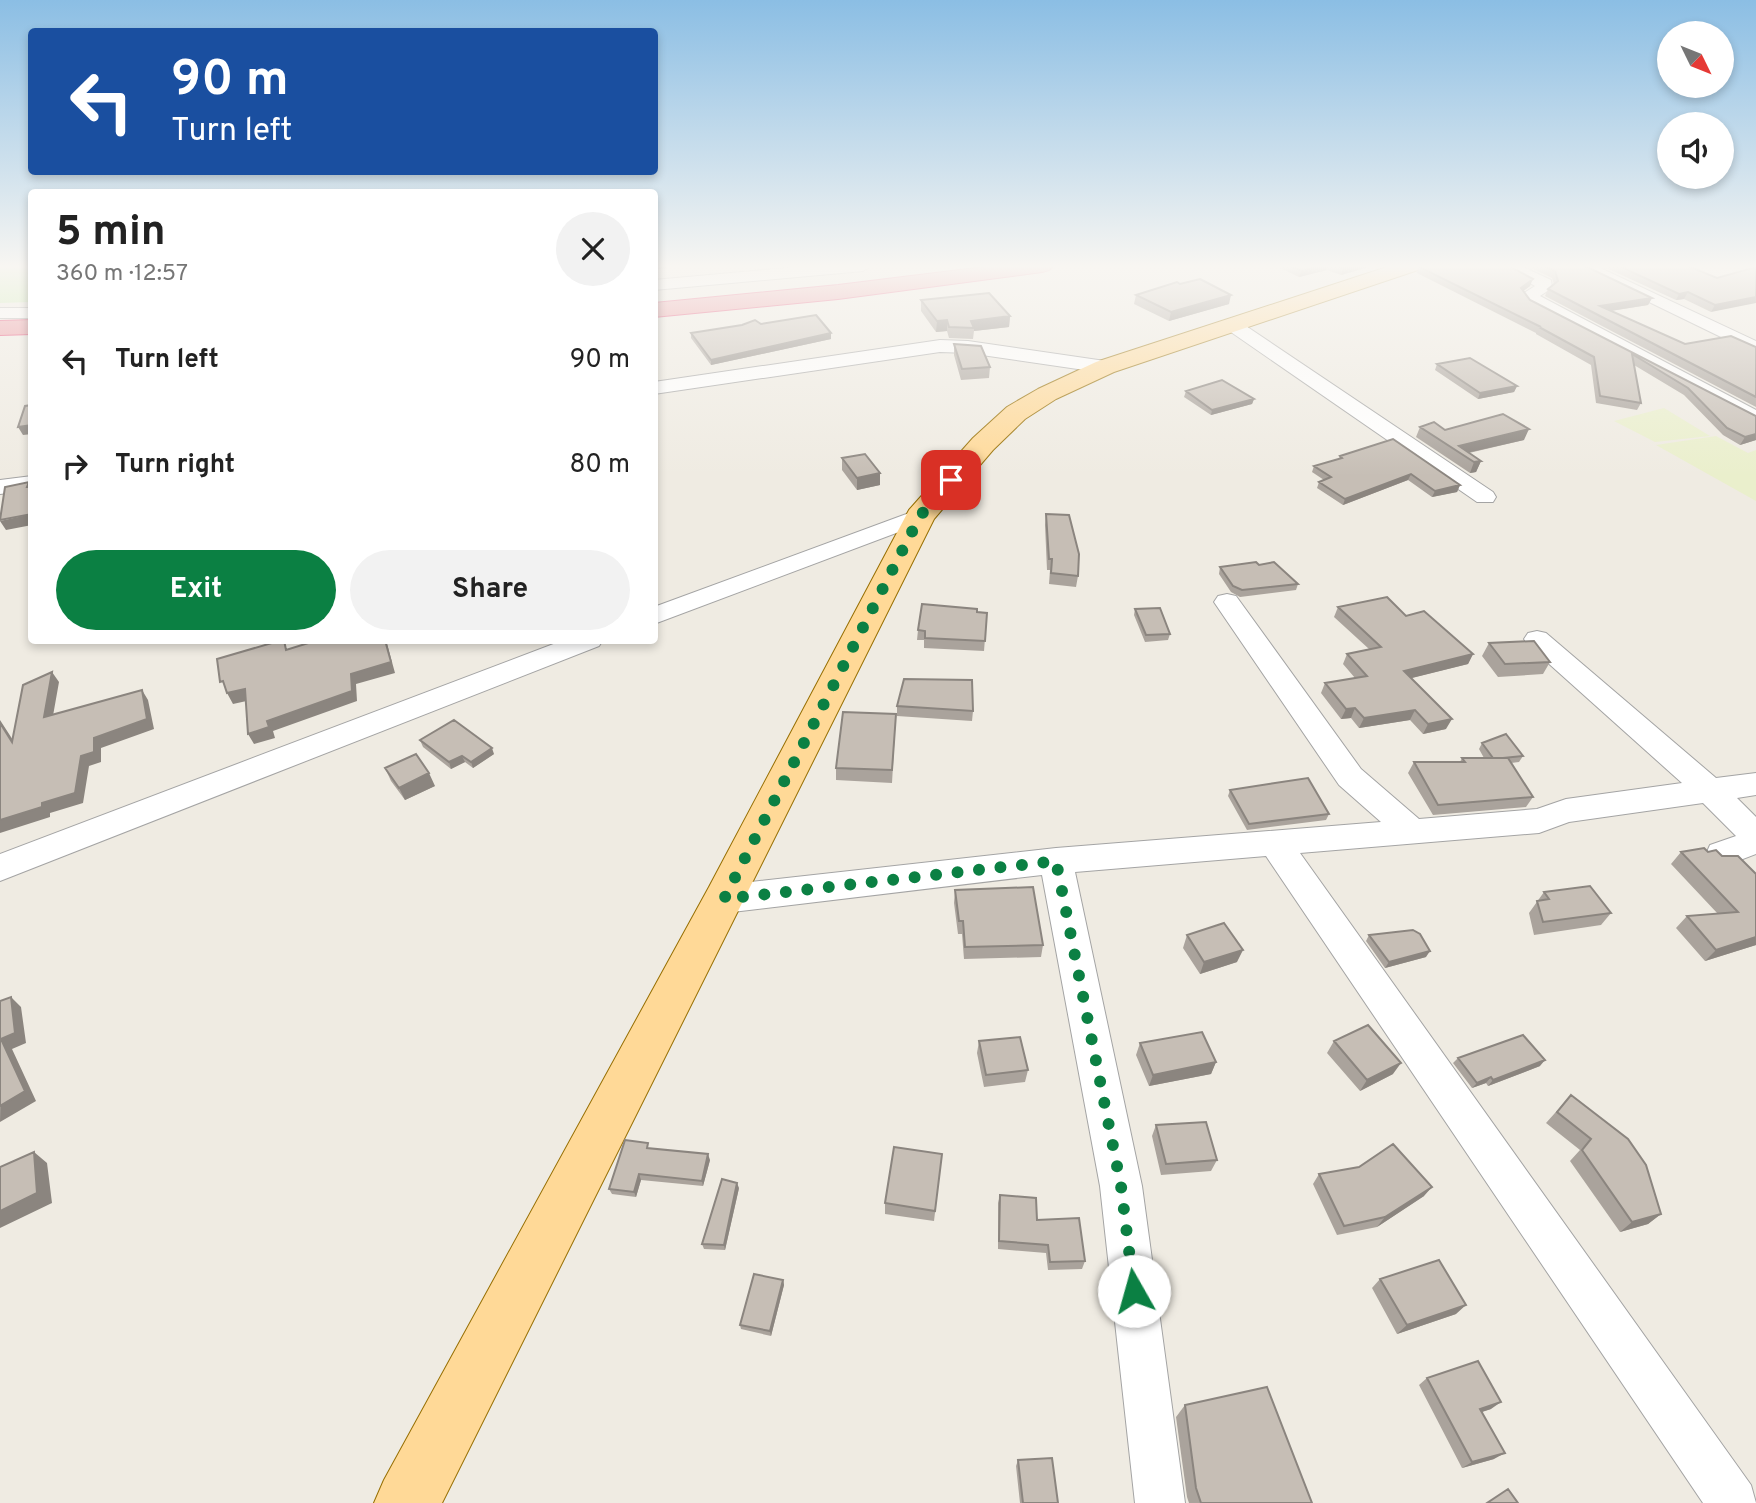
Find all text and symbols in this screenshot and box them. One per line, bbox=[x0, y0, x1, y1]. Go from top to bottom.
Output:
north arrow bbox=[1657, 21, 1734, 98]
map controls bbox=[1657, 21, 1734, 189]
text: 90 m bbox=[171, 51, 289, 113]
icon: left bbox=[56, 56, 147, 147]
text: Turn left bbox=[171, 112, 292, 152]
button: sound bbox=[1657, 112, 1734, 189]
text: 5 min bbox=[56, 207, 166, 260]
button: close bbox=[556, 212, 630, 286]
text: 360 m · 12:57 bbox=[56, 260, 188, 289]
icon: left bbox=[56, 342, 94, 380]
text: Turn left bbox=[115, 344, 219, 377]
text: 90 m bbox=[570, 344, 630, 377]
icon: right bbox=[56, 447, 94, 485]
text: Turn right bbox=[115, 449, 235, 482]
text: 80 m bbox=[570, 449, 630, 482]
pin bbox=[921, 450, 981, 510]
icon: arrive bbox=[932, 461, 970, 499]
button: Exit bbox=[56, 550, 336, 630]
button: Share bbox=[350, 550, 630, 630]
position arrow bbox=[1097, 1254, 1171, 1328]

